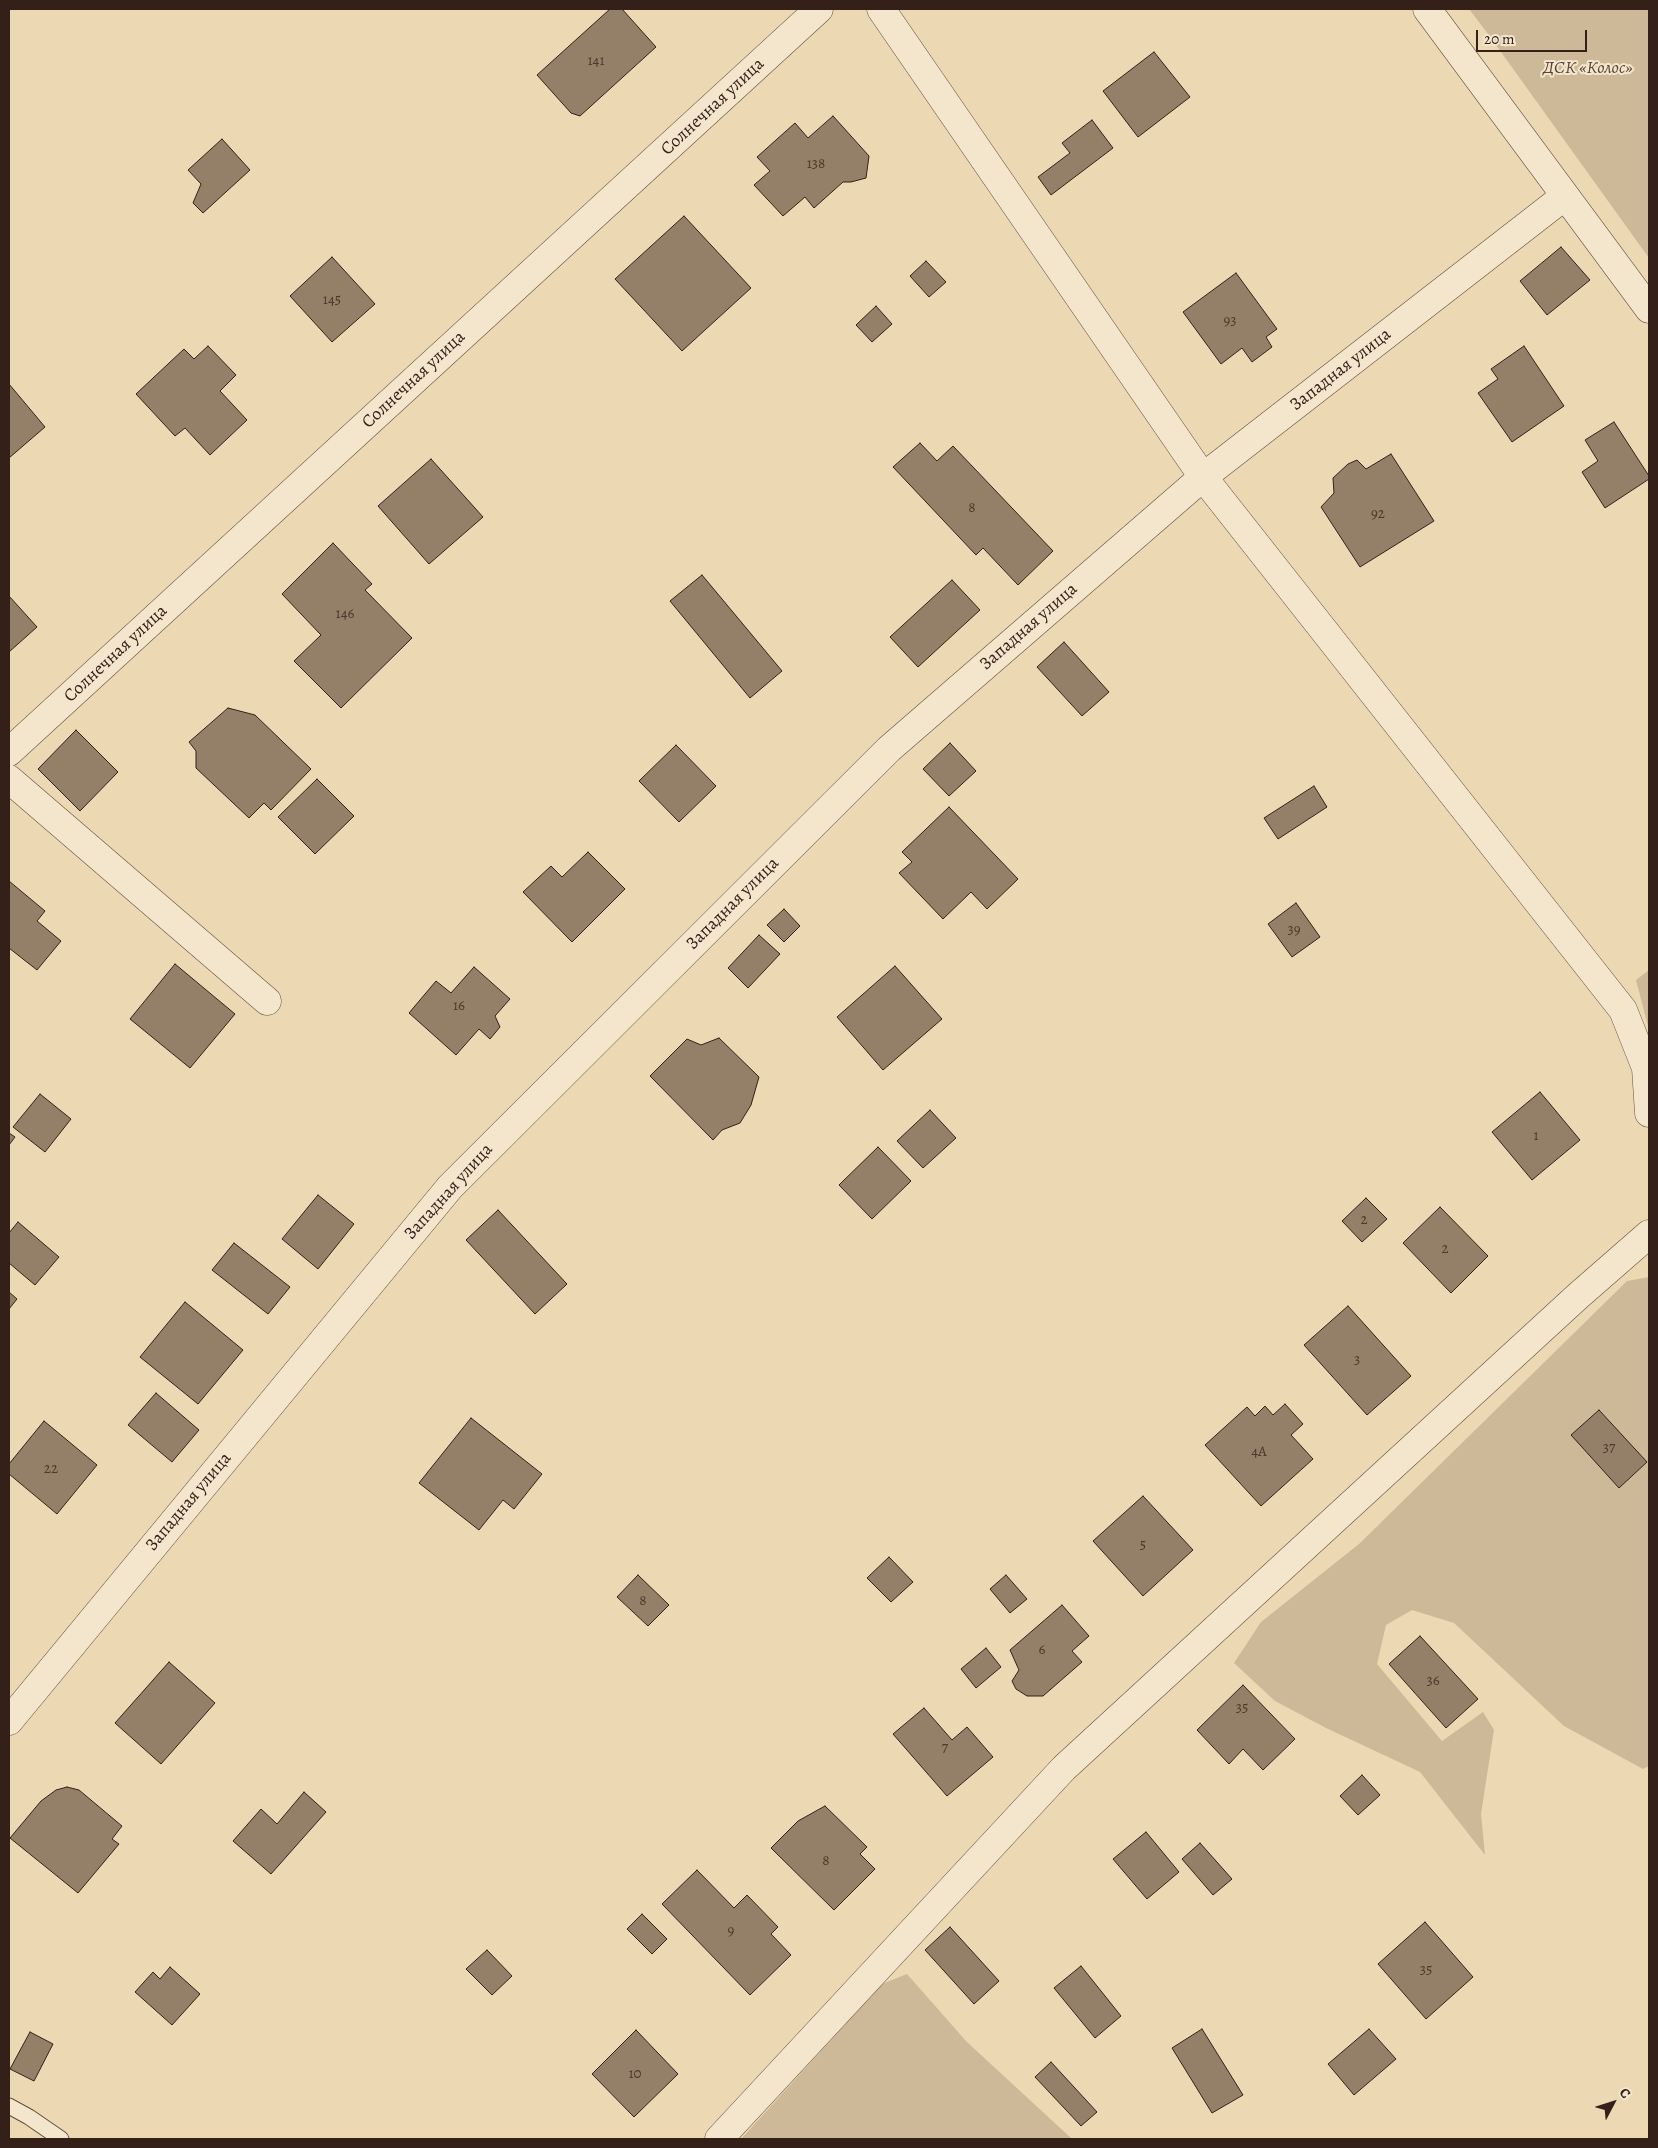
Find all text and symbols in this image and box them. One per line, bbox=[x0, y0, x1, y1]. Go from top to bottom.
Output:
scale bar bbox=[1478, 20, 1589, 52]
text: 20 m bbox=[1484, 29, 1515, 49]
house number: 141 bbox=[587, 52, 605, 70]
street label: Солнечная улица bbox=[657, 54, 769, 160]
park label: ДСК «Колос» bbox=[1543, 58, 1633, 80]
house number: 138 bbox=[807, 155, 825, 173]
house number: 145 bbox=[323, 291, 341, 309]
house number: 93 bbox=[1223, 312, 1237, 330]
street label: Западная улица bbox=[1286, 324, 1396, 416]
street label: Солнечная улица bbox=[358, 327, 470, 433]
house number: 8 bbox=[968, 499, 976, 517]
house number: 92 bbox=[1371, 505, 1385, 523]
street label: Западная улица bbox=[976, 579, 1082, 675]
street label: Солнечная улица bbox=[60, 601, 172, 707]
house number: 146 bbox=[336, 605, 354, 623]
street label: Западная улица bbox=[682, 853, 784, 955]
house number: 39 bbox=[1287, 921, 1301, 939]
house number: 16 bbox=[453, 997, 465, 1015]
house number: 1 bbox=[1533, 1127, 1539, 1145]
street label: Западная улица bbox=[400, 1139, 498, 1245]
house number: 2 bbox=[1360, 1211, 1368, 1229]
house number: 2 bbox=[1441, 1240, 1449, 1258]
house number: 3 bbox=[1354, 1351, 1360, 1369]
house number: 37 bbox=[1603, 1439, 1615, 1457]
house number: 4А bbox=[1251, 1443, 1267, 1461]
street label: Западная улица bbox=[141, 1448, 237, 1556]
house number: 22 bbox=[44, 1460, 58, 1478]
house number: 5 bbox=[1140, 1536, 1146, 1554]
house number: 8 bbox=[639, 1592, 647, 1610]
house number: 6 bbox=[1039, 1641, 1045, 1659]
house number: 36 bbox=[1426, 1672, 1440, 1690]
house number: 35 bbox=[1236, 1699, 1248, 1717]
house number: 7 bbox=[942, 1739, 948, 1757]
house number: 8 bbox=[822, 1852, 830, 1870]
house number: 9 bbox=[728, 1922, 734, 1940]
house number: 35 bbox=[1420, 1961, 1432, 1979]
house number: 10 bbox=[628, 2065, 642, 2083]
north arrow bbox=[1588, 2078, 1638, 2128]
text: С bbox=[1615, 2084, 1635, 2102]

